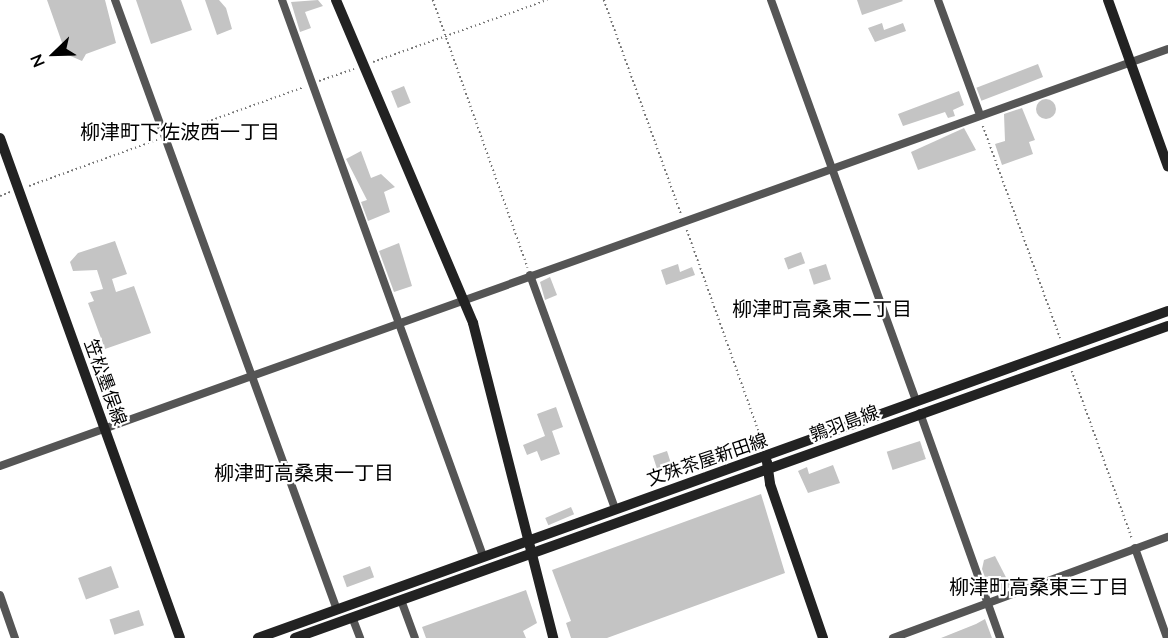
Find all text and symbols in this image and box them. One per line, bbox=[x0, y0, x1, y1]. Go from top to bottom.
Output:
north arrow bbox=[24, 24, 84, 84]
text: N bbox=[26, 52, 48, 71]
district label: 柳津町下佐波西一丁目 bbox=[80, 119, 280, 143]
district label: 柳津町高桑東二丁目 bbox=[732, 296, 912, 320]
street label: 笠松墨俣線 bbox=[80, 336, 132, 428]
street label: 鶉羽島線 bbox=[806, 401, 882, 445]
street label: 文殊茶屋新田線 bbox=[644, 428, 770, 490]
district label: 柳津町高桑東一丁目 bbox=[214, 460, 394, 484]
district label: 柳津町高桑東三丁目 bbox=[949, 574, 1129, 598]

